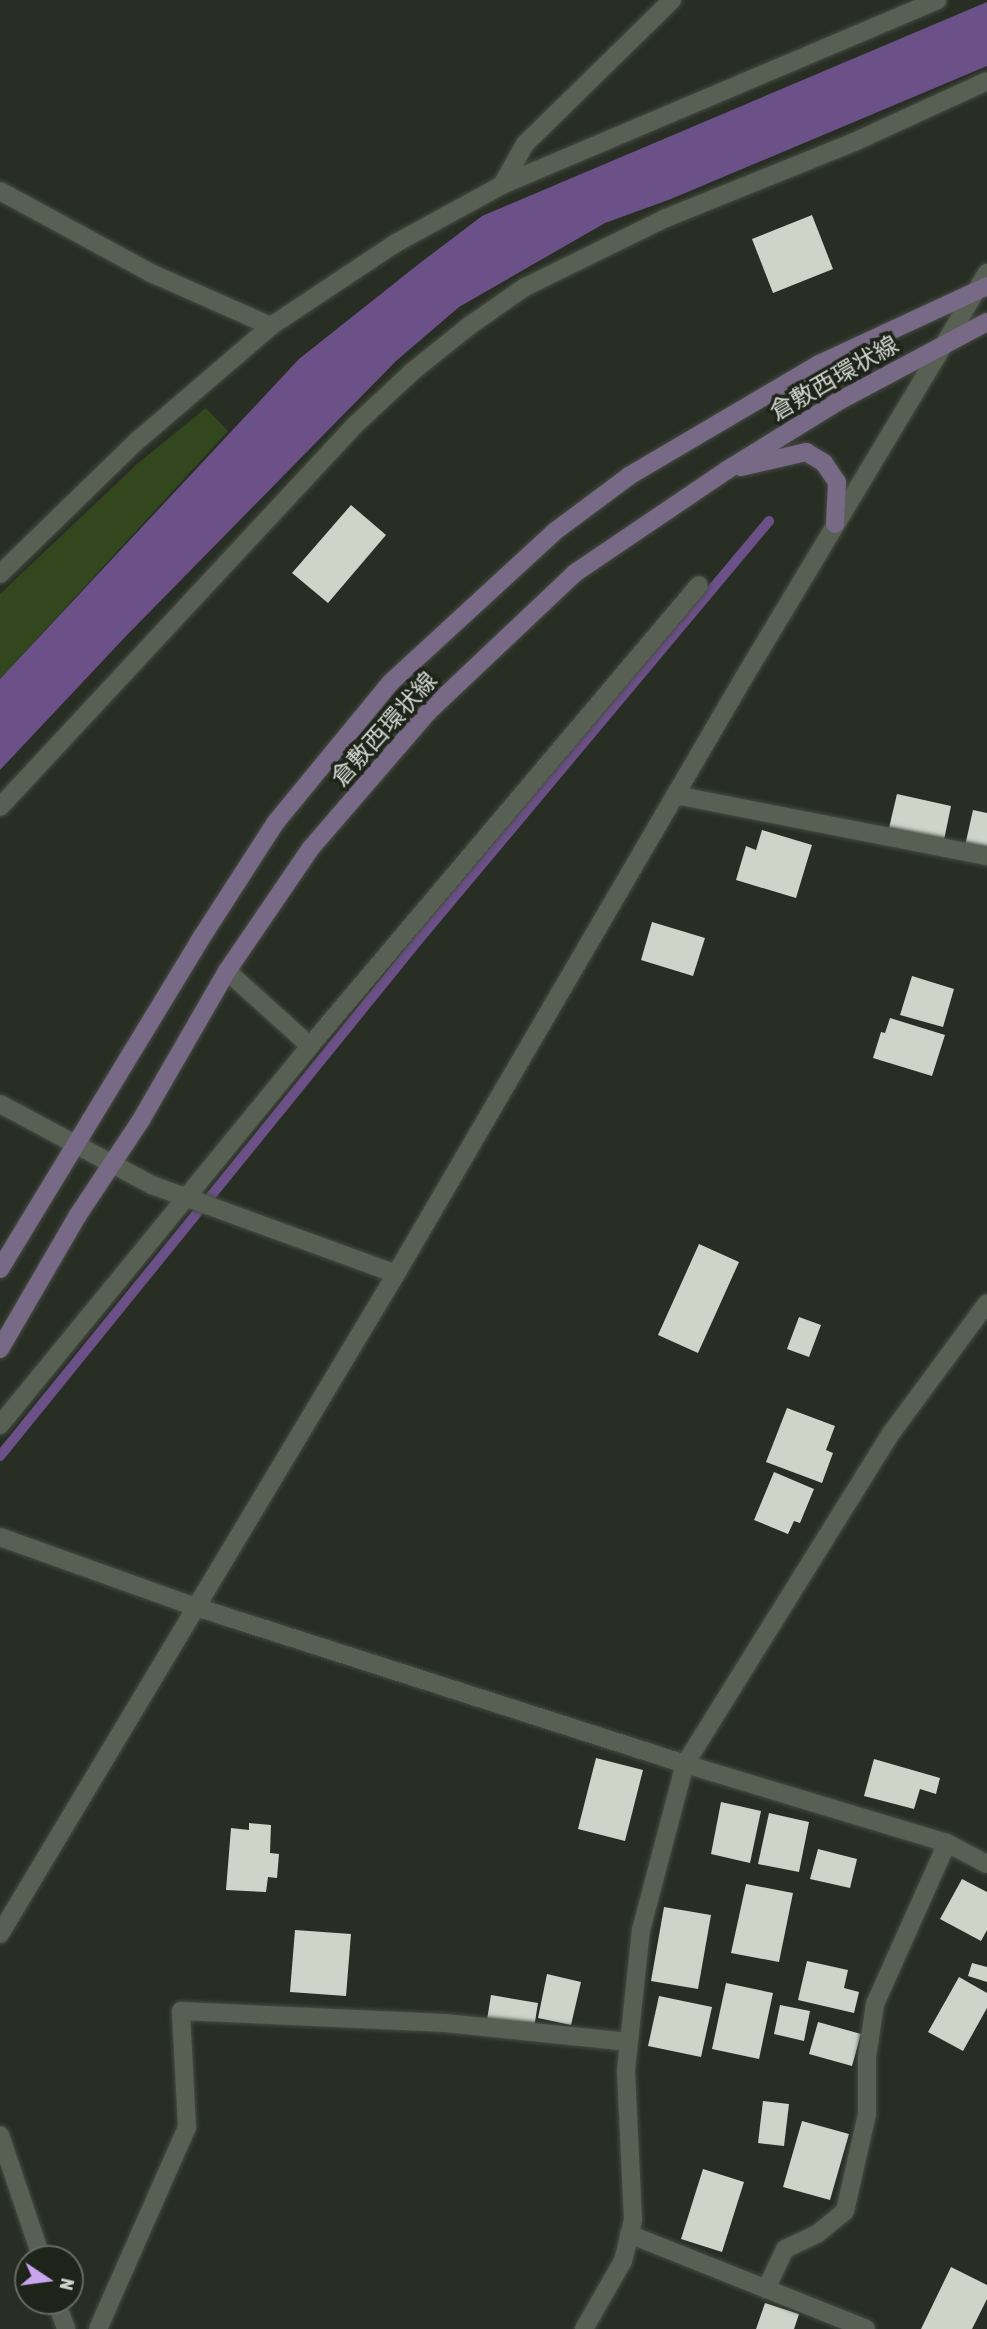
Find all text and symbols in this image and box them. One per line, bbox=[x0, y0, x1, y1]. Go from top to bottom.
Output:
street label: 倉敷西環状線 bbox=[764, 330, 904, 426]
street label: 倉敷西環状線 bbox=[325, 666, 443, 792]
north arrow bbox=[14, 2245, 84, 2315]
text: N bbox=[56, 2276, 79, 2292]

